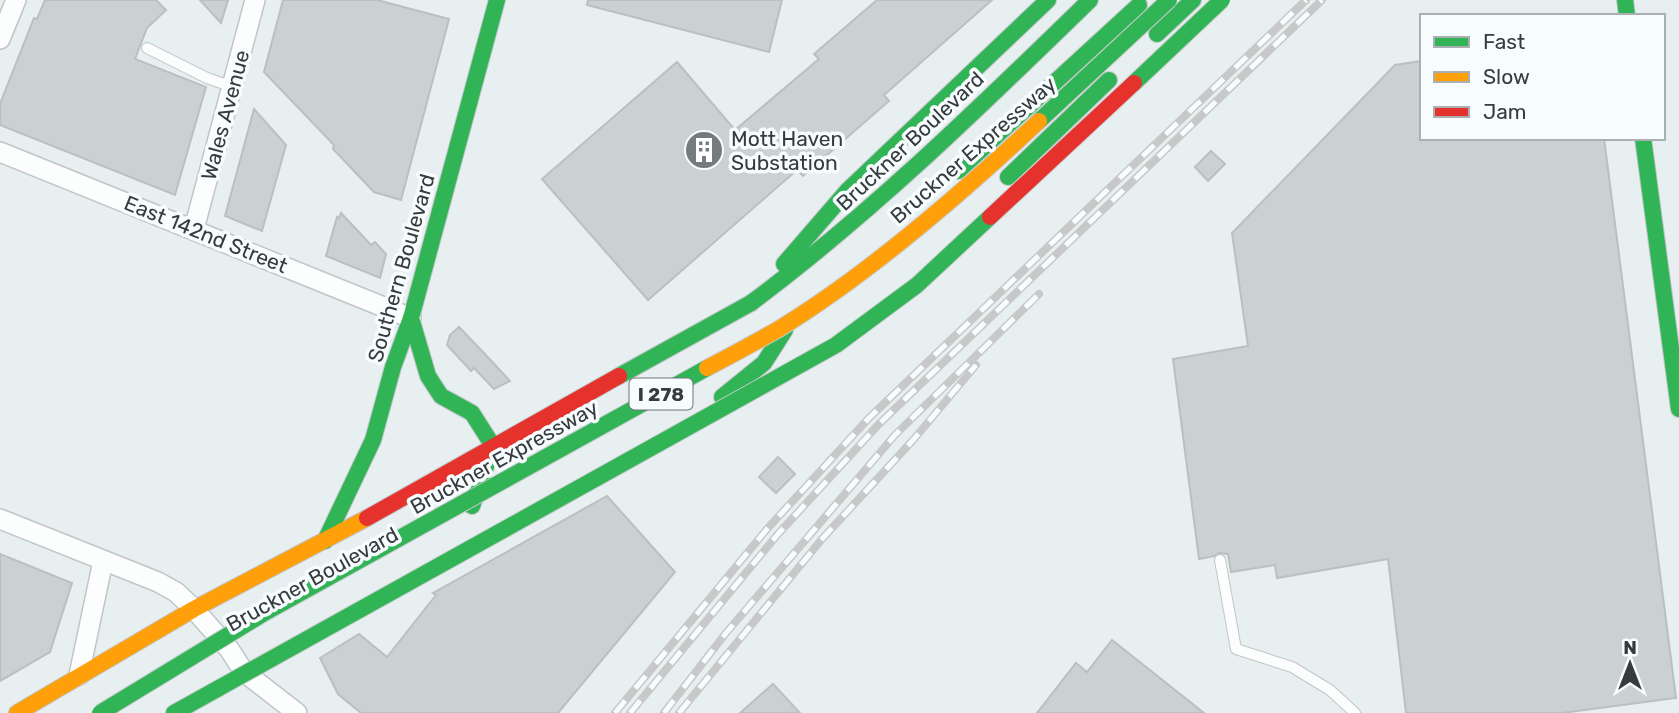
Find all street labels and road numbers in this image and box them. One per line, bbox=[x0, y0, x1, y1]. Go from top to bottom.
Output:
street label: Wales Avenue bbox=[196, 47, 254, 183]
street label: Bruckner Boulevard bbox=[831, 66, 989, 216]
street label: Bruckner Expressway bbox=[885, 71, 1061, 229]
street label: Southern Boulevard bbox=[362, 171, 440, 365]
street label: East 142nd Street bbox=[121, 190, 291, 278]
road number: I 278 bbox=[630, 378, 692, 410]
street label: Bruckner Expressway bbox=[406, 395, 603, 519]
street label: Bruckner Boulevard bbox=[222, 521, 402, 637]

